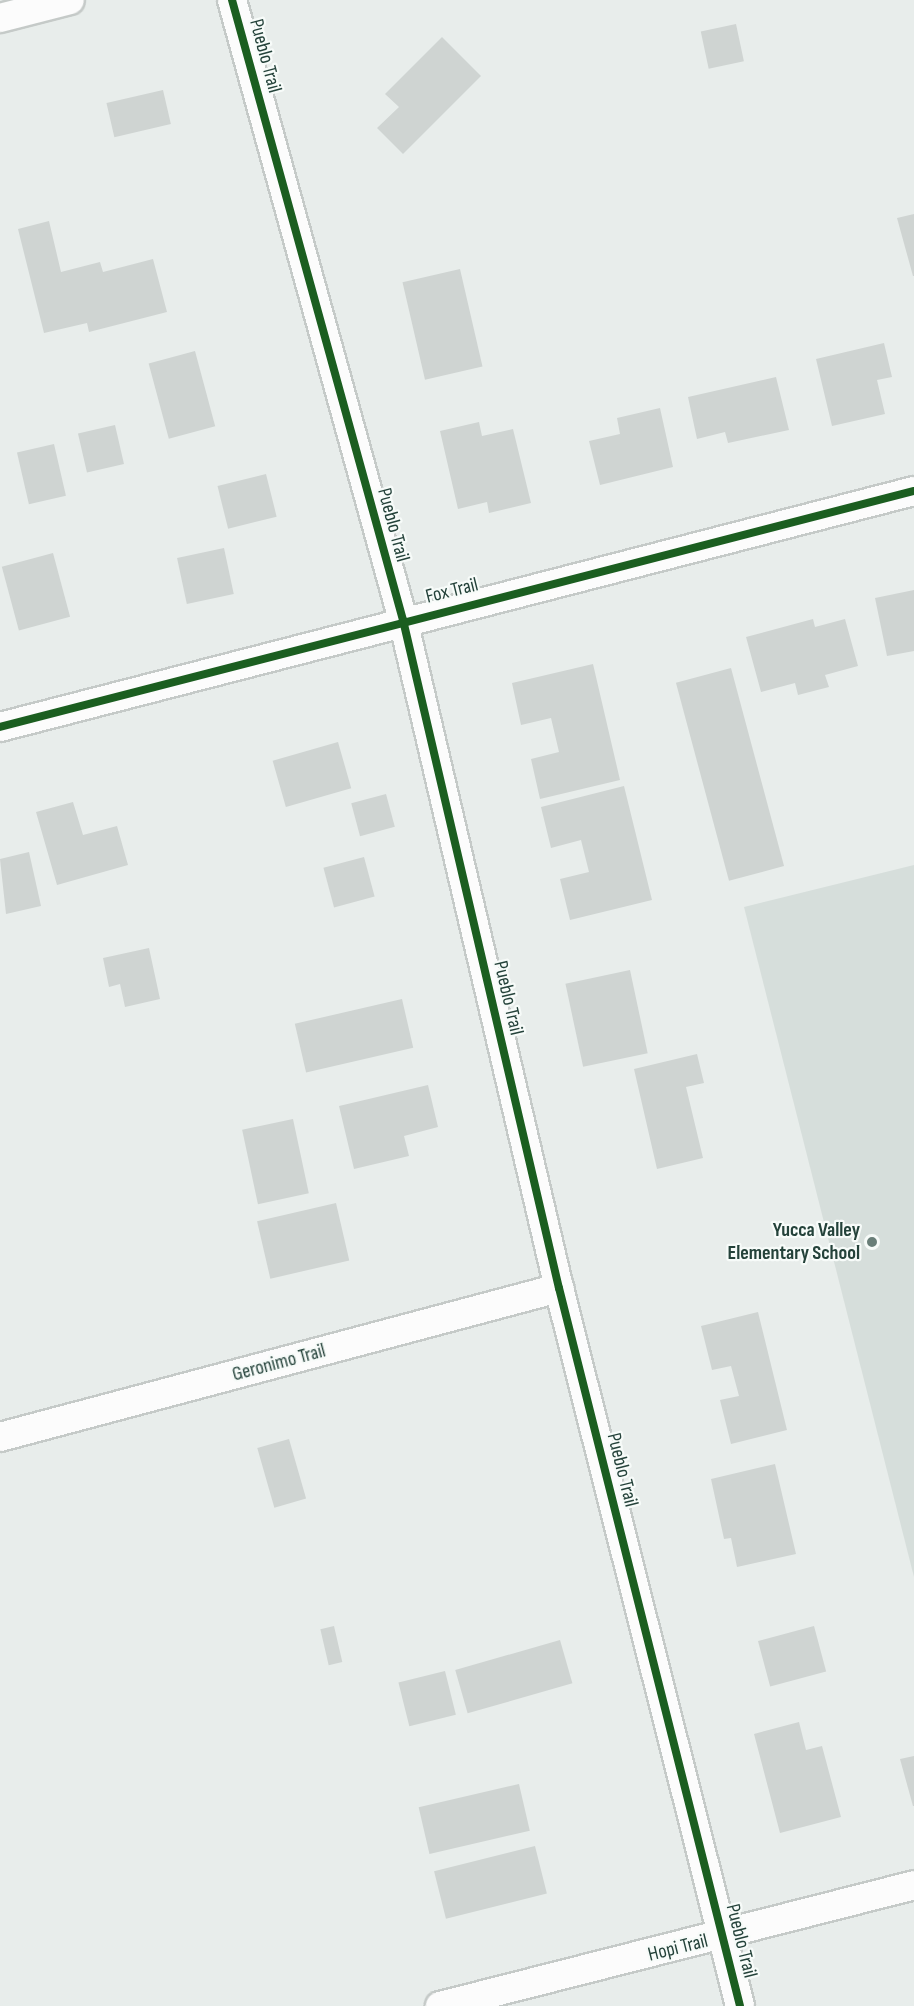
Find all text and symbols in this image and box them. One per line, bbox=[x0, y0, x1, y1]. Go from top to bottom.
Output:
street label: Pueblo Trail bbox=[244, 16, 286, 96]
street label: Pueblo Trail bbox=[372, 485, 414, 565]
street label: Fox Trail bbox=[423, 573, 481, 609]
street label: Pueblo Trail bbox=[488, 958, 528, 1038]
place label: Yucca Valley Elementary School bbox=[727, 1218, 860, 1265]
marker: Yucca Valley Elementary School bbox=[865, 1235, 879, 1249]
street label: Geronimo Trail bbox=[230, 1339, 328, 1387]
street label: Pueblo Trail bbox=[601, 1430, 643, 1510]
street label: Pueblo Trail bbox=[720, 1901, 762, 1981]
street label: Hopi Trail bbox=[646, 1929, 710, 1967]

